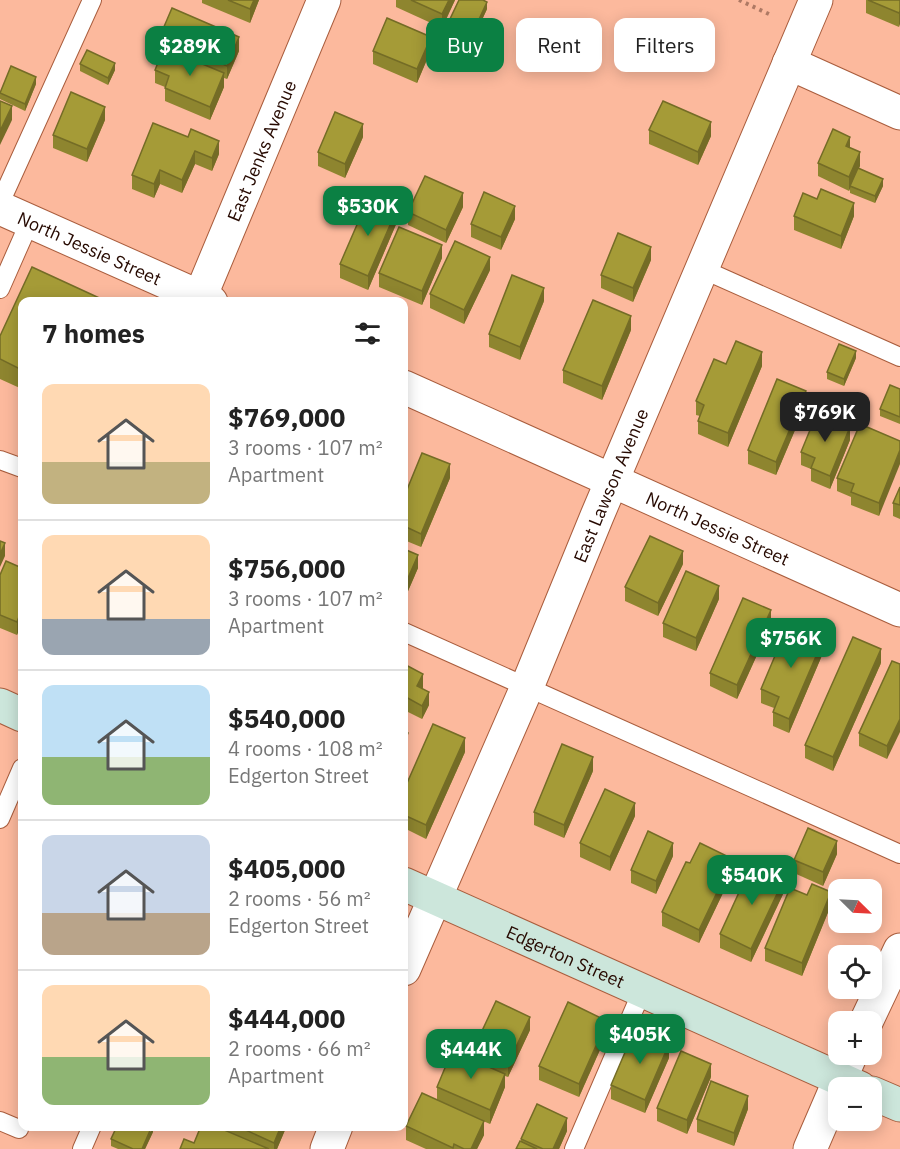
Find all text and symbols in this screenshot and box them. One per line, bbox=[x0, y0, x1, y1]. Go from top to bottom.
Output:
chip: Buy bbox=[426, 18, 504, 72]
chip: Rent bbox=[516, 18, 602, 72]
chip: Filters bbox=[614, 18, 715, 72]
pin: $289K bbox=[148, 26, 232, 77]
text: $289K bbox=[159, 32, 221, 59]
street label: East Jenks Avenue bbox=[221, 76, 301, 225]
pin: $530K bbox=[326, 186, 410, 237]
text: $530K bbox=[337, 192, 399, 219]
street label: North Jessie Street bbox=[14, 206, 165, 290]
text: 7 homes bbox=[42, 316, 145, 350]
icon: filters bbox=[351, 317, 384, 350]
pin: $769K bbox=[783, 392, 867, 443]
text: $769K bbox=[794, 398, 856, 425]
text: $769,000 bbox=[228, 400, 345, 434]
street label: East Lawson Avenue bbox=[568, 404, 653, 566]
icon: home bbox=[90, 408, 162, 480]
text: 3 rooms · 107 m² bbox=[228, 434, 383, 461]
text: Apartment bbox=[228, 461, 324, 488]
street label: North Jessie Street bbox=[642, 486, 793, 570]
text: $756,000 bbox=[228, 551, 345, 585]
icon: home bbox=[90, 559, 162, 631]
text: 3 rooms · 107 m² bbox=[228, 585, 383, 612]
text: Apartment bbox=[228, 612, 324, 639]
pin: $756K bbox=[749, 618, 833, 669]
text: $756K bbox=[760, 624, 822, 651]
text: $540,000 bbox=[228, 701, 345, 735]
icon: home bbox=[90, 709, 162, 781]
text: 4 rooms · 108 m² bbox=[228, 735, 383, 762]
text: Edgerton Street bbox=[228, 762, 369, 789]
text: $405,000 bbox=[228, 851, 345, 885]
pin: $540K bbox=[710, 855, 794, 906]
icon: home bbox=[90, 859, 162, 931]
text: $540K bbox=[721, 861, 783, 888]
north arrow bbox=[828, 879, 882, 933]
map controls bbox=[828, 879, 882, 1131]
text: 2 rooms · 56 m² bbox=[228, 885, 371, 912]
text: Edgerton Street bbox=[228, 912, 369, 939]
street label: Edgerton Street bbox=[503, 920, 628, 993]
button: locate bbox=[828, 945, 882, 999]
text: $444,000 bbox=[228, 1001, 345, 1035]
icon: home bbox=[90, 1009, 162, 1081]
button: + bbox=[828, 1011, 882, 1065]
pin: $405K bbox=[598, 1014, 682, 1065]
text: $405K bbox=[609, 1020, 671, 1047]
pin: $444K bbox=[429, 1029, 513, 1080]
text: 2 rooms · 66 m² bbox=[228, 1035, 371, 1062]
text: $444K bbox=[440, 1035, 502, 1062]
text: Apartment bbox=[228, 1062, 324, 1089]
button: − bbox=[828, 1077, 882, 1131]

